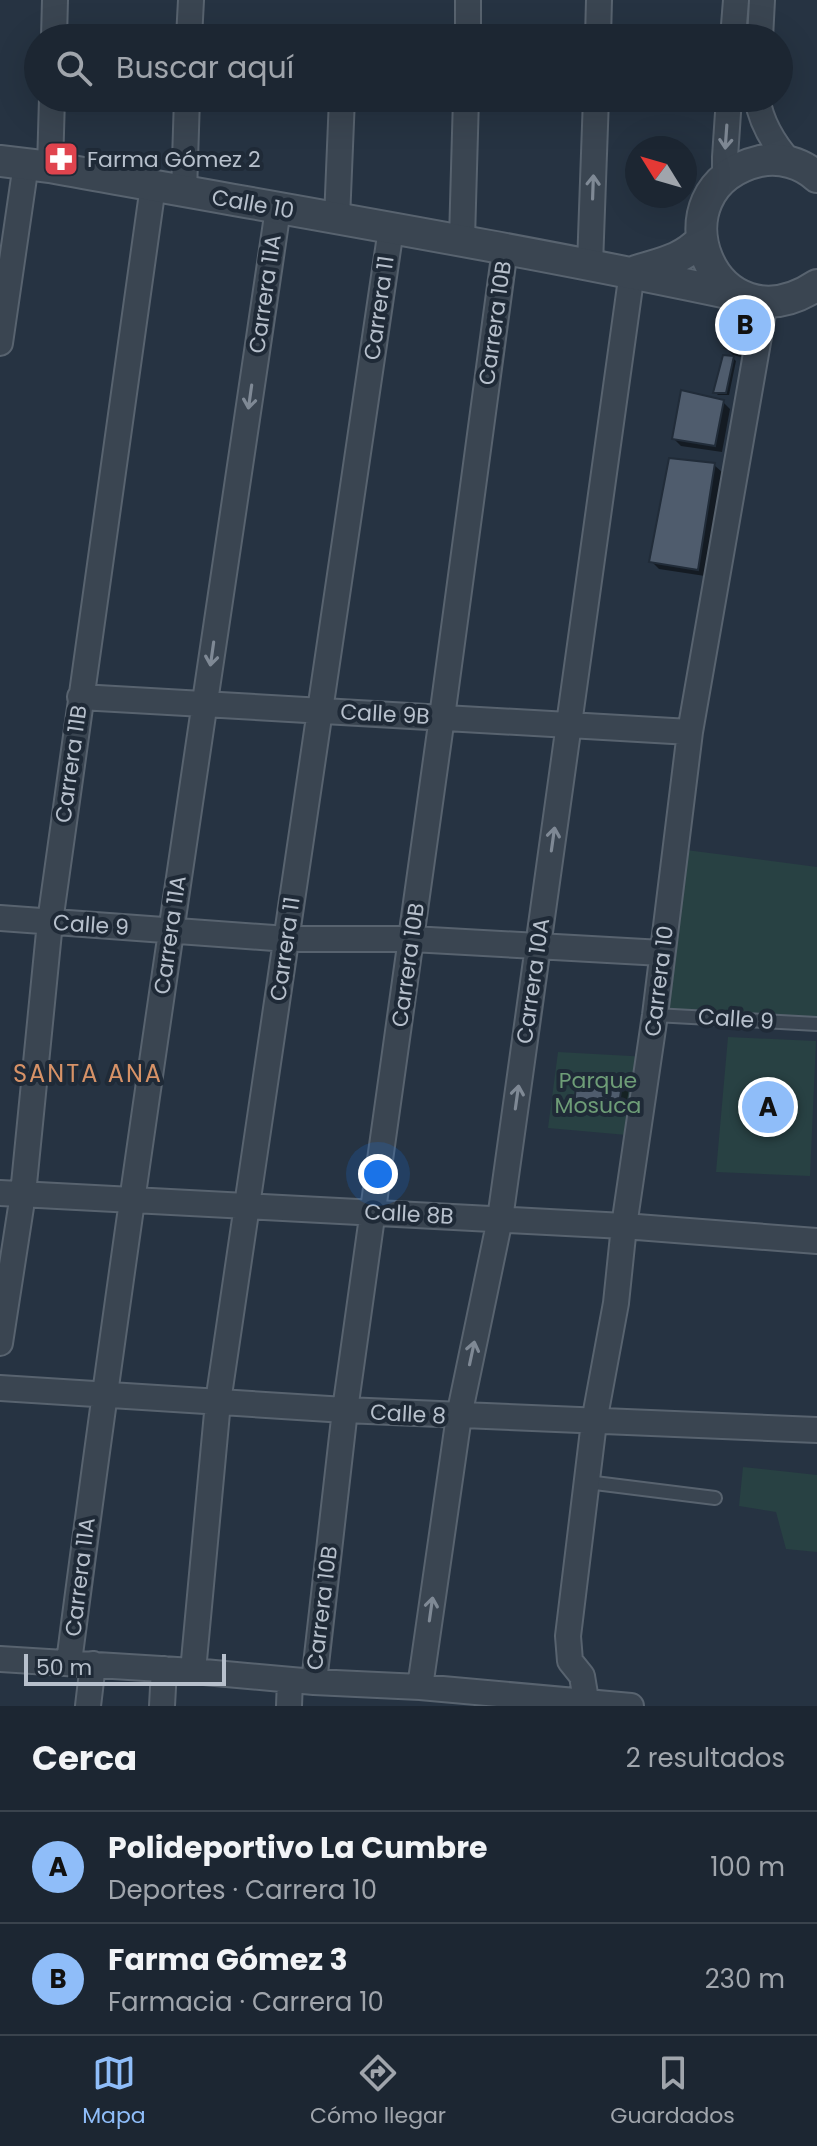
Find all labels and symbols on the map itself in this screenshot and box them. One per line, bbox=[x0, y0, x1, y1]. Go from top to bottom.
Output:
one-way arrow bbox=[718, 123, 733, 150]
north arrow bbox=[625, 136, 697, 208]
pharmacy icon: Farma Gómez 2 bbox=[42, 140, 80, 178]
place label: Farma Gómez 2 bbox=[87, 144, 261, 175]
one-way arrow bbox=[585, 174, 600, 201]
street label: Calle 10 bbox=[209, 182, 297, 226]
street label: Carrera 11A bbox=[241, 232, 289, 355]
street label: Carrera 11 bbox=[356, 254, 402, 362]
street label: Carrera 10B bbox=[471, 259, 519, 387]
pin: B bbox=[719, 295, 771, 355]
one-way arrow bbox=[242, 383, 257, 409]
one-way arrow bbox=[204, 641, 219, 666]
street label: Calle 9B bbox=[339, 696, 431, 732]
street label: Carrera 11B bbox=[47, 703, 95, 825]
one-way arrow bbox=[545, 827, 560, 853]
street label: Carrera 11A bbox=[146, 873, 194, 996]
street label: Carrera 11 bbox=[262, 895, 308, 1003]
street label: Carrera 10B bbox=[384, 901, 432, 1029]
street label: Calle 9 bbox=[52, 907, 130, 943]
street label: Carrera 10A bbox=[509, 916, 557, 1046]
street label: Carrera 10 bbox=[637, 924, 681, 1038]
street label: Calle 9 bbox=[697, 1001, 775, 1037]
district label: SANTA ANA bbox=[13, 1057, 163, 1090]
park label: Parque Mosuca bbox=[555, 1065, 641, 1121]
pin: A bbox=[742, 1077, 794, 1137]
one-way arrow bbox=[510, 1085, 525, 1110]
your location bbox=[358, 1154, 398, 1194]
street label: Calle 8B bbox=[363, 1196, 455, 1232]
one-way arrow bbox=[465, 1341, 480, 1366]
street label: Calle 8 bbox=[369, 1397, 447, 1431]
street label: Carrera 11A bbox=[57, 1516, 103, 1638]
street label: Carrera 10B bbox=[299, 1544, 345, 1672]
one-way arrow bbox=[424, 1597, 439, 1623]
scale bar bbox=[24, 1650, 226, 1686]

